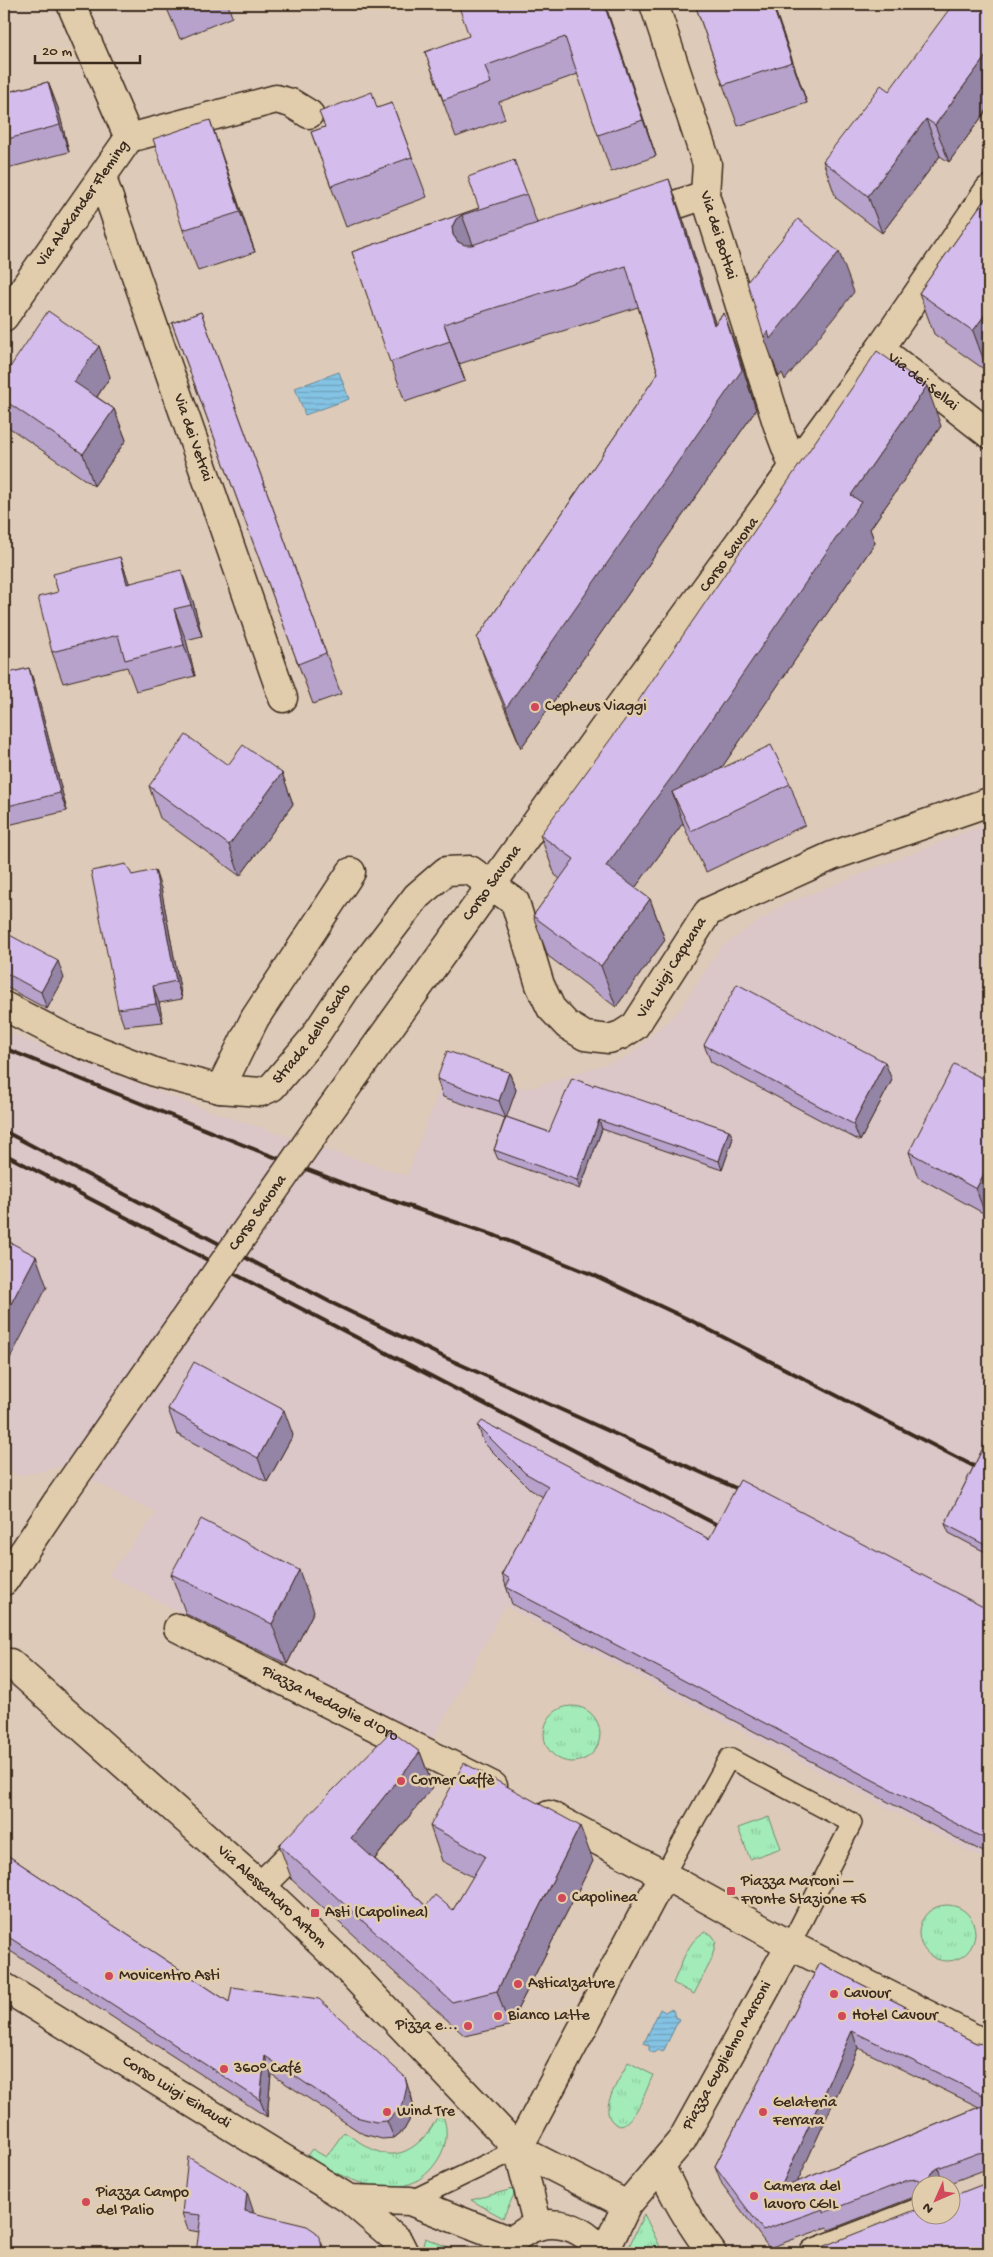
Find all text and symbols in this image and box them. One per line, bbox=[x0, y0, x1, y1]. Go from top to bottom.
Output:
scale bar bbox=[35, 32, 140, 64]
text: 20 m bbox=[42, 43, 72, 61]
street label: Via Alexander Fleming bbox=[32, 137, 134, 272]
street label: Via dei Bottai bbox=[695, 188, 741, 282]
street label: Via dei Sellai bbox=[882, 348, 962, 416]
street label: Via dei Vetrai bbox=[168, 390, 216, 484]
street label: Corso Savona bbox=[696, 513, 764, 597]
place label: Cepheus Viaggi bbox=[545, 698, 647, 717]
marker: Cepheus Viaggi bbox=[529, 701, 541, 713]
street label: Corso Savona bbox=[459, 841, 527, 925]
street label: Via Luigi Capuana bbox=[632, 913, 712, 1023]
street label: Strada dello Scalo bbox=[269, 980, 356, 1089]
street label: Corso Savona bbox=[225, 1170, 292, 1255]
street label: Piazza Medaglie d'Oro bbox=[257, 1661, 402, 1747]
place label: Corner Caffè bbox=[411, 1772, 495, 1791]
marker: Corner Caffè bbox=[395, 1775, 407, 1787]
street label: Via Alessandro Artom bbox=[212, 1841, 331, 1953]
place label: Piazza Marconi – Fronte Stazione FS bbox=[740, 1873, 867, 1910]
marker: Piazza Marconi – Fronte Stazione FS bbox=[725, 1885, 737, 1897]
place label: Capolinea bbox=[572, 1889, 639, 1908]
marker: Capolinea bbox=[556, 1892, 568, 1904]
place label: Asti (Capolinea) bbox=[325, 1904, 429, 1923]
marker: Asti (Capolinea) bbox=[309, 1907, 321, 1919]
place label: Movicentro Asti bbox=[119, 1967, 220, 1986]
marker: Movicentro Asti bbox=[103, 1970, 115, 1982]
place label: Asticalzature bbox=[528, 1975, 616, 1994]
marker: Asticalzature bbox=[512, 1978, 524, 1990]
street label: Piazza Guglielmo Marconi bbox=[679, 1978, 777, 2135]
place label: Cavour bbox=[844, 1985, 891, 2004]
marker: Cavour bbox=[828, 1988, 840, 2000]
place label: Bianco Latte bbox=[507, 2007, 590, 2026]
place label: Hotel Cavour bbox=[852, 2007, 939, 2026]
marker: Bianco Latte bbox=[492, 2010, 504, 2022]
marker: Hotel Cavour bbox=[836, 2010, 848, 2022]
place label: Pizza e... bbox=[395, 2017, 458, 2036]
marker: Pizza e... bbox=[462, 2020, 474, 2032]
street label: Corso Luigi Einaudi bbox=[118, 2052, 234, 2133]
place label: 360° Café bbox=[233, 2060, 302, 2079]
marker: 360° Café bbox=[218, 2063, 230, 2075]
place label: Gelateria Ferrara bbox=[772, 2094, 838, 2131]
place label: Wind Tre bbox=[397, 2103, 456, 2122]
marker: Wind Tre bbox=[381, 2106, 393, 2118]
marker: Gelateria Ferrara bbox=[757, 2106, 769, 2118]
north arrow bbox=[910, 2174, 960, 2224]
place label: Camera del lavoro CGIL bbox=[764, 2178, 841, 2215]
place label: Piazza Campo del Palio bbox=[95, 2184, 189, 2221]
marker: Camera del lavoro CGIL bbox=[748, 2190, 760, 2202]
marker: Piazza Campo del Palio bbox=[80, 2196, 92, 2208]
text: N bbox=[919, 2198, 938, 2217]

